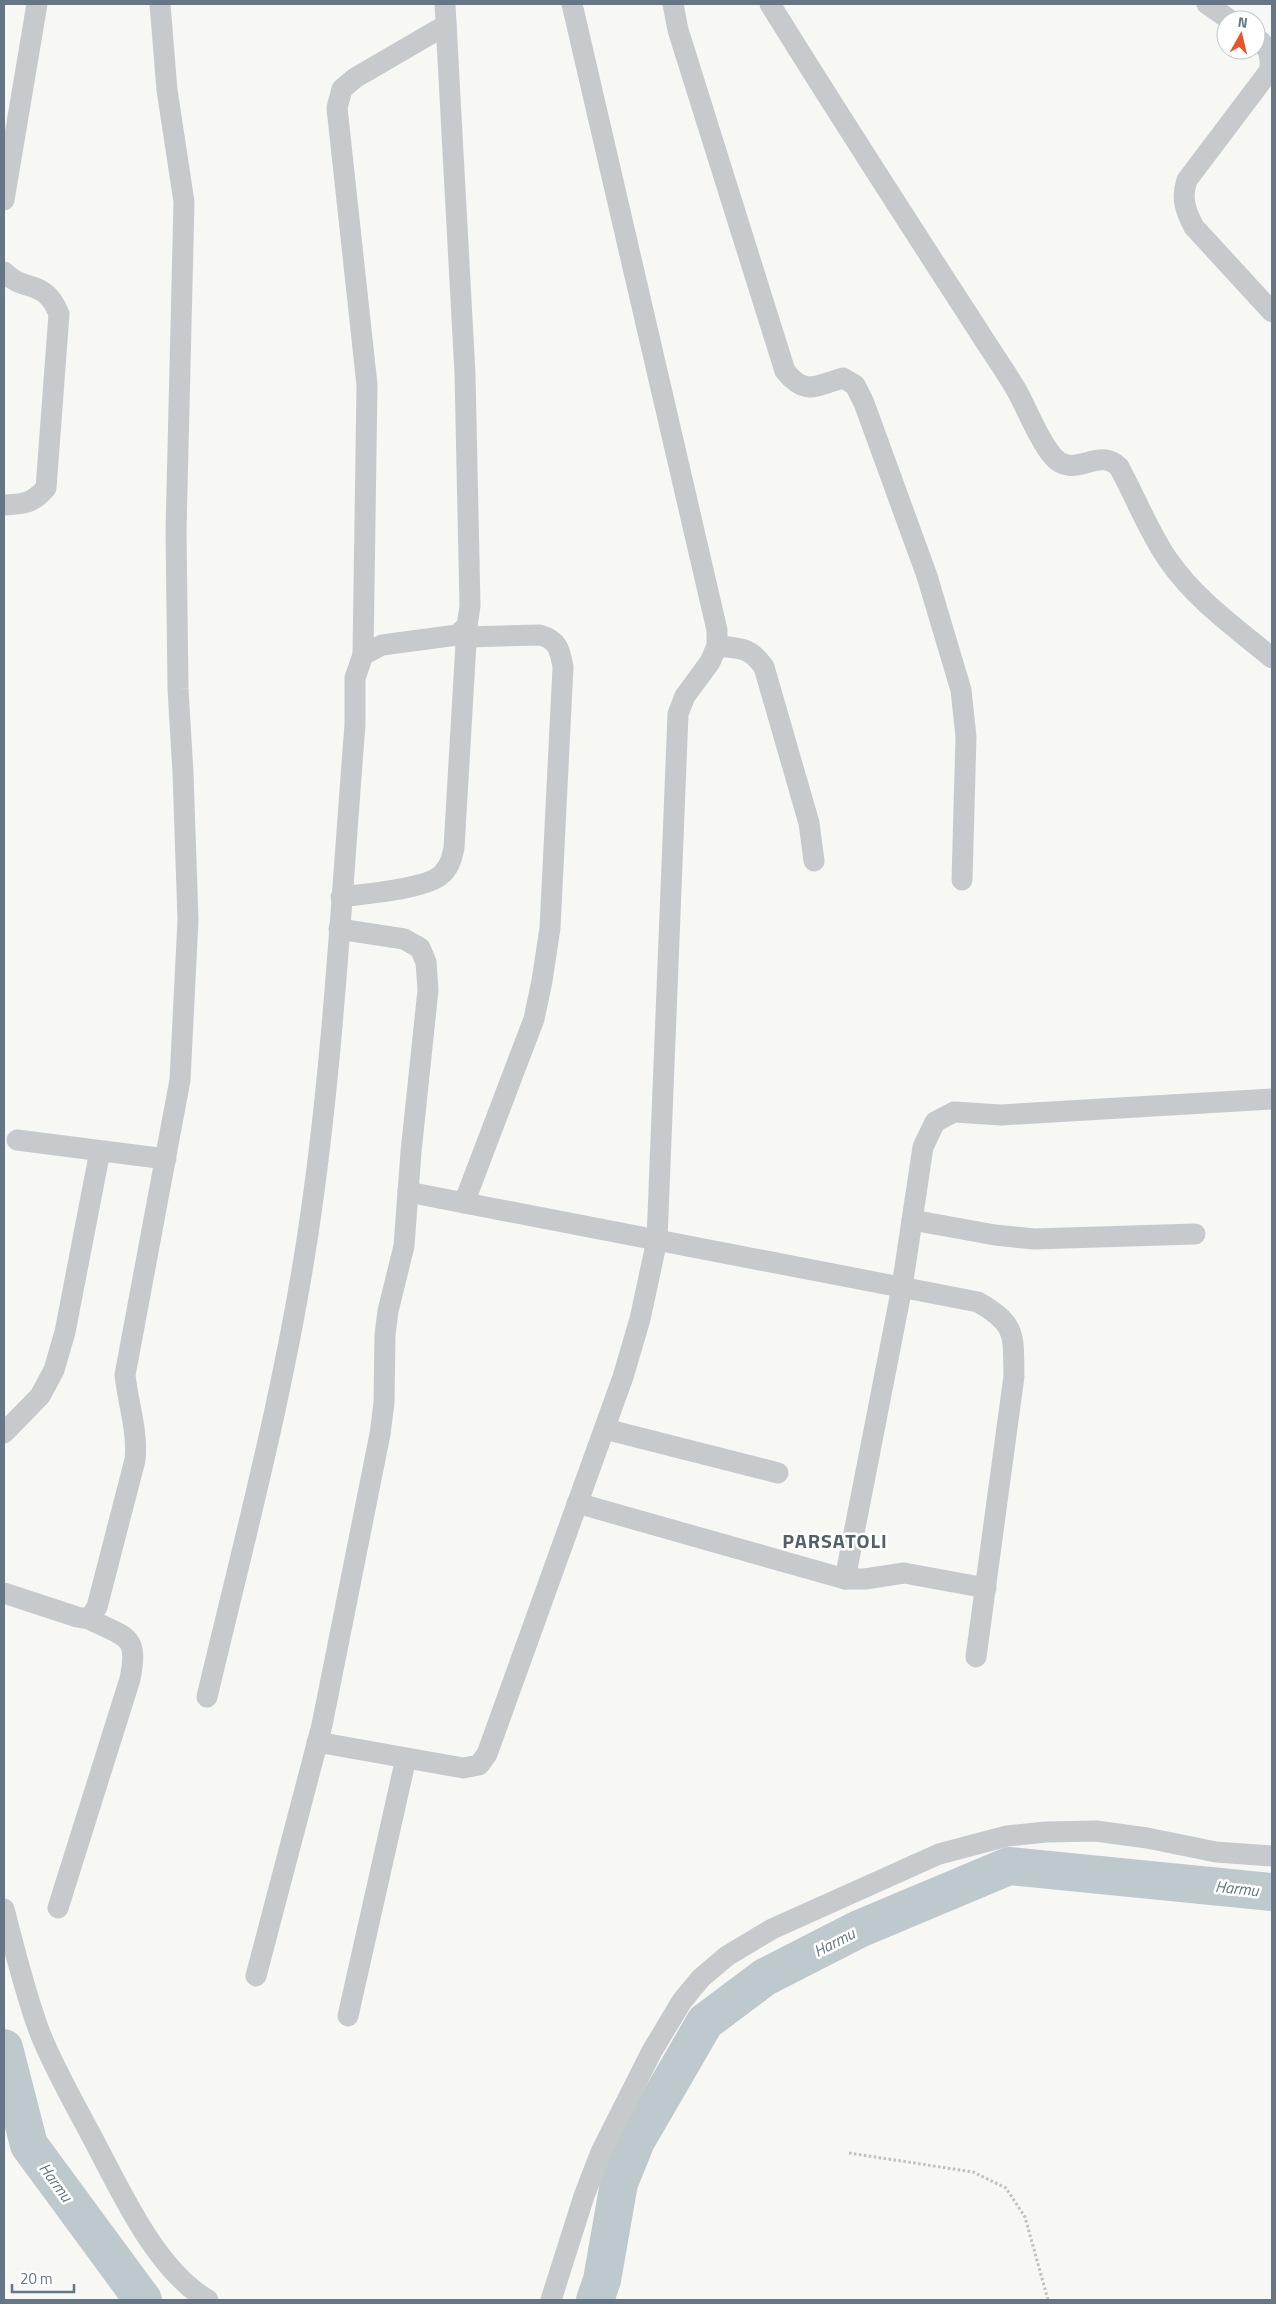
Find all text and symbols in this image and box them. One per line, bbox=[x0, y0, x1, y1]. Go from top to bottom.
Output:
north arrow bbox=[1216, 10, 1266, 60]
text: N bbox=[1237, 11, 1249, 33]
district label: PARSATOLI bbox=[782, 1525, 888, 1556]
water label: Harmu bbox=[1214, 1874, 1261, 1902]
water label: Harmu bbox=[809, 1921, 860, 1963]
water label: Harmu bbox=[34, 2157, 79, 2207]
scale bar bbox=[12, 2262, 75, 2294]
text: 20 m bbox=[20, 2267, 53, 2290]

